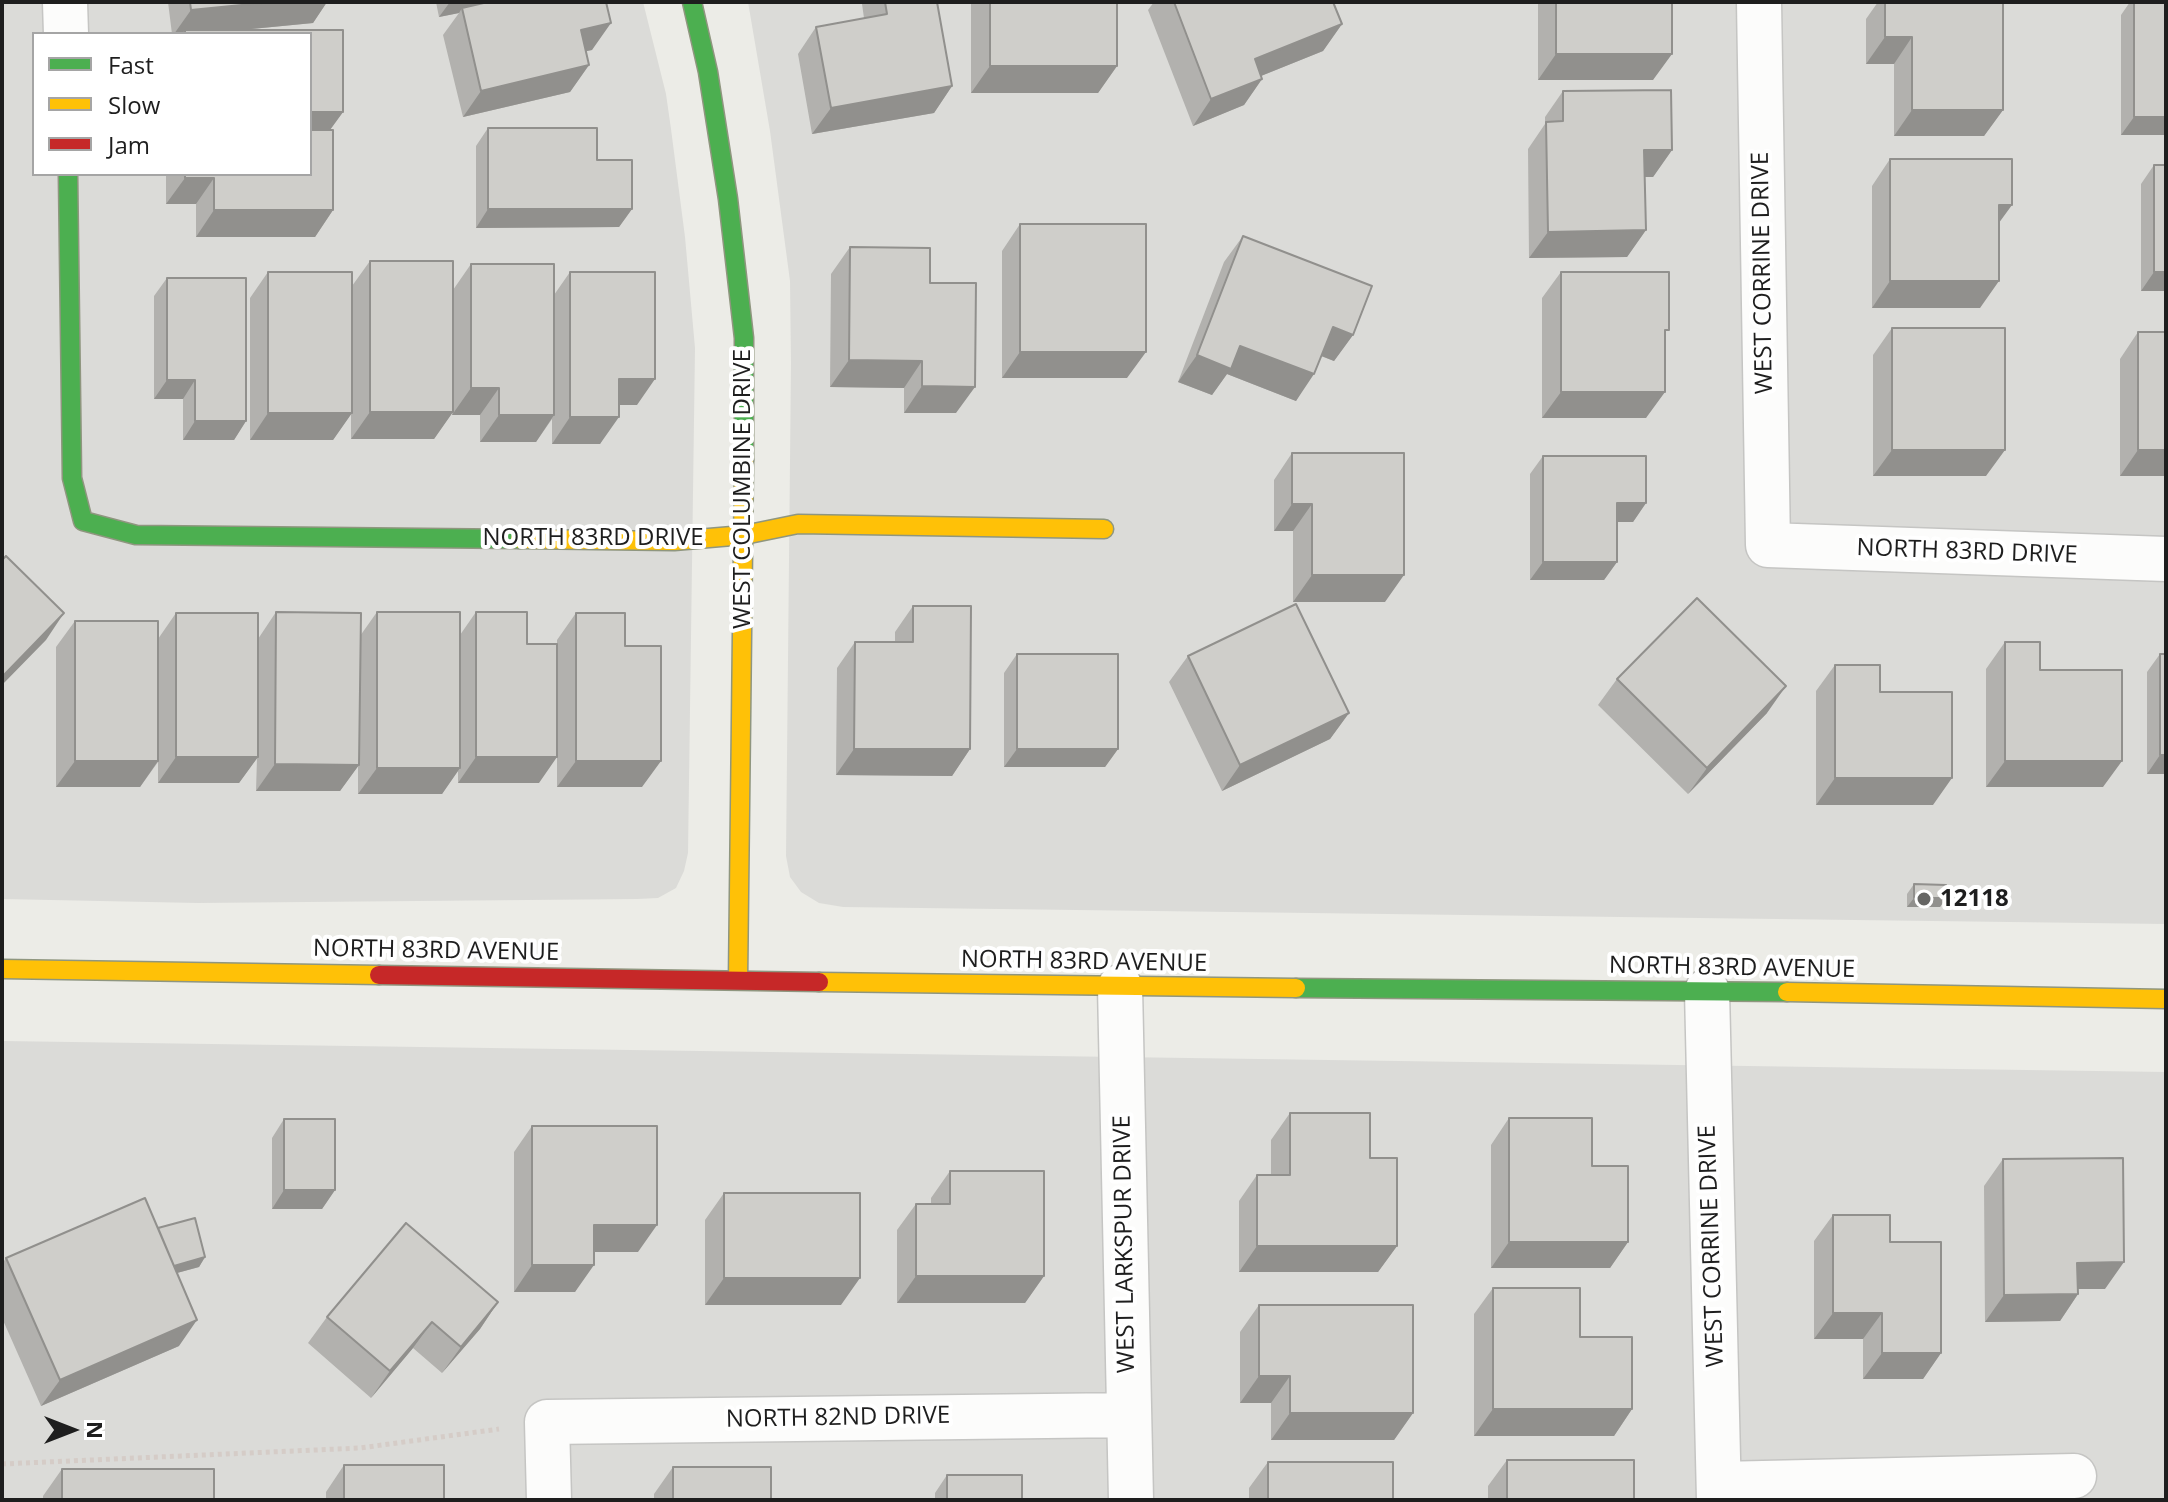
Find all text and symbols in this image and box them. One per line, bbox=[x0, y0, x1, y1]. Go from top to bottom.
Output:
legend bbox=[32, 32, 312, 176]
text: Fast bbox=[108, 48, 154, 81]
text: Slow bbox=[108, 88, 160, 121]
text: Jam bbox=[108, 128, 150, 161]
street label: WEST CORRINE DRIVE bbox=[1746, 152, 1780, 394]
street label: WEST COLUMBINE DRIVE bbox=[729, 349, 757, 629]
street label: NORTH 83RD DRIVE bbox=[482, 524, 704, 552]
street label: NORTH 83RD DRIVE bbox=[1856, 534, 2078, 570]
place label: 12118 bbox=[1940, 885, 2009, 913]
marker: 12118 bbox=[1915, 890, 1933, 908]
street label: NORTH 83RD AVENUE bbox=[313, 934, 559, 968]
street label: NORTH 83RD AVENUE bbox=[961, 945, 1207, 979]
street label: NORTH 83RD AVENUE bbox=[1609, 951, 1855, 985]
street label: WEST LARKSPUR DRIVE bbox=[1108, 1115, 1142, 1373]
street label: WEST CORRINE DRIVE bbox=[1693, 1124, 1731, 1368]
north arrow bbox=[32, 1390, 112, 1470]
street label: NORTH 82ND DRIVE bbox=[726, 1402, 950, 1434]
text: N bbox=[81, 1421, 111, 1439]

